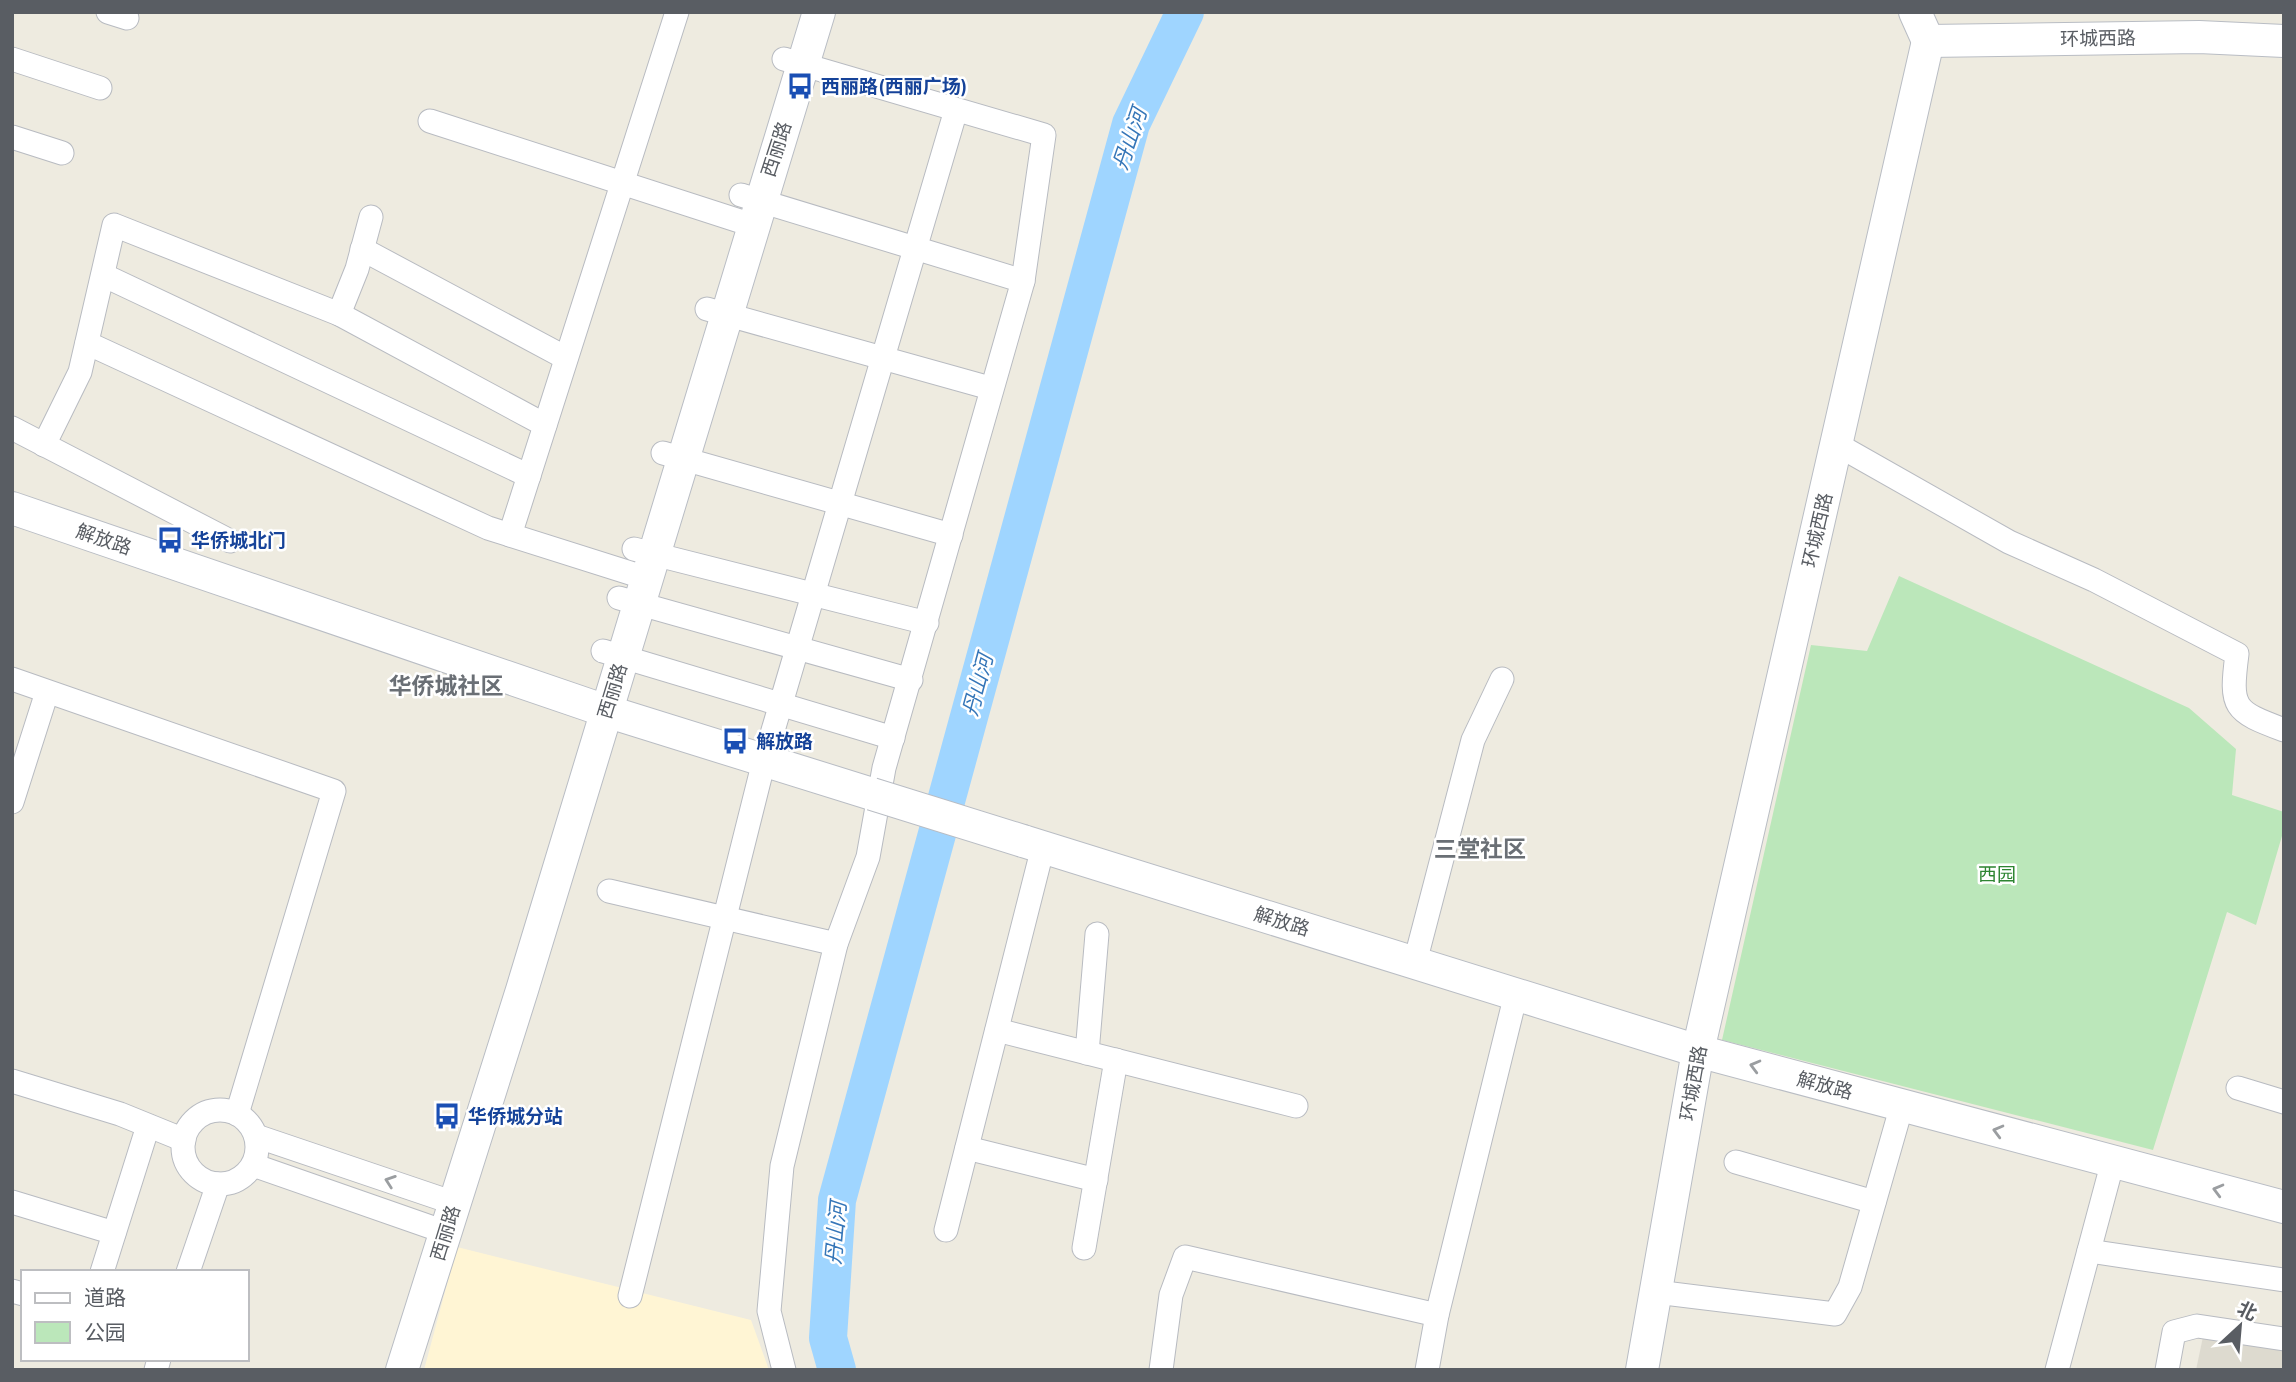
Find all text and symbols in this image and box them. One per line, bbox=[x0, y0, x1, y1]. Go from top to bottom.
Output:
street label: 环城西路 bbox=[2060, 25, 2136, 51]
bus stop icon: 西丽路(西丽广场) bbox=[785, 71, 815, 101]
place label: 西丽路(西丽广场) bbox=[821, 74, 968, 98]
water label: 丹山河 bbox=[1107, 101, 1153, 173]
street label: 西丽路 bbox=[756, 118, 796, 180]
street label: 环城西路 bbox=[1797, 490, 1837, 570]
street label: 解放路 bbox=[73, 518, 135, 560]
bus stop icon: 华侨城北门 bbox=[155, 525, 185, 555]
place label: 华侨城北门 bbox=[191, 528, 286, 552]
water label: 丹山河 bbox=[956, 647, 999, 719]
street label: 西丽路 bbox=[592, 660, 632, 722]
district label: 华侨城社区 bbox=[389, 671, 504, 700]
bus stop icon: 解放路 bbox=[720, 726, 750, 756]
place label: 解放路 bbox=[756, 729, 813, 753]
district label: 三堂社区 bbox=[1434, 834, 1526, 863]
park label: 西园 bbox=[1978, 862, 2016, 886]
street label: 解放路 bbox=[1251, 901, 1313, 941]
street label: 环城西路 bbox=[1675, 1043, 1711, 1123]
one-way arrow bbox=[1749, 1060, 1761, 1074]
street label: 解放路 bbox=[1794, 1066, 1856, 1104]
bus stop icon: 华侨城分站 bbox=[432, 1101, 462, 1131]
place label: 华侨城分站 bbox=[468, 1104, 563, 1128]
one-way arrow bbox=[1992, 1125, 2004, 1139]
one-way arrow bbox=[384, 1175, 396, 1189]
one-way arrow bbox=[2212, 1183, 2224, 1198]
water label: 丹山河 bbox=[819, 1196, 851, 1265]
street label: 西丽路 bbox=[425, 1202, 465, 1264]
legend bbox=[21, 1270, 248, 1361]
text: 道路 bbox=[84, 1284, 126, 1310]
north arrow bbox=[2205, 1291, 2275, 1361]
text: 北 bbox=[2234, 1296, 2261, 1326]
text: 公园 bbox=[84, 1319, 126, 1345]

